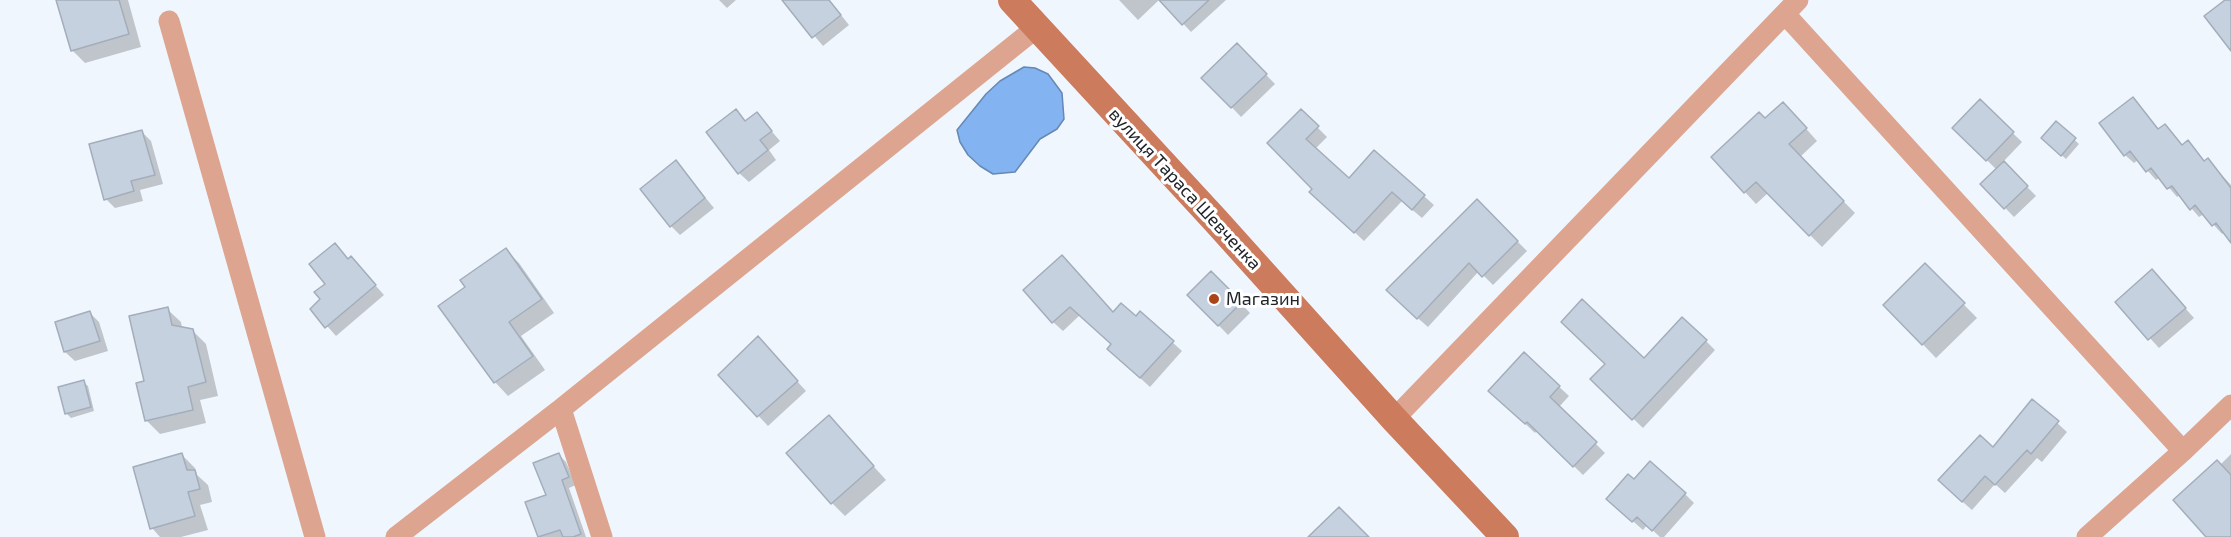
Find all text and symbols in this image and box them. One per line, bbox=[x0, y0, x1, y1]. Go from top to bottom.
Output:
street label: вулиця Тараса Шевченка bbox=[1104, 104, 1266, 274]
place label: Магазин bbox=[1226, 288, 1300, 310]
marker: Магазин bbox=[1207, 292, 1221, 306]

